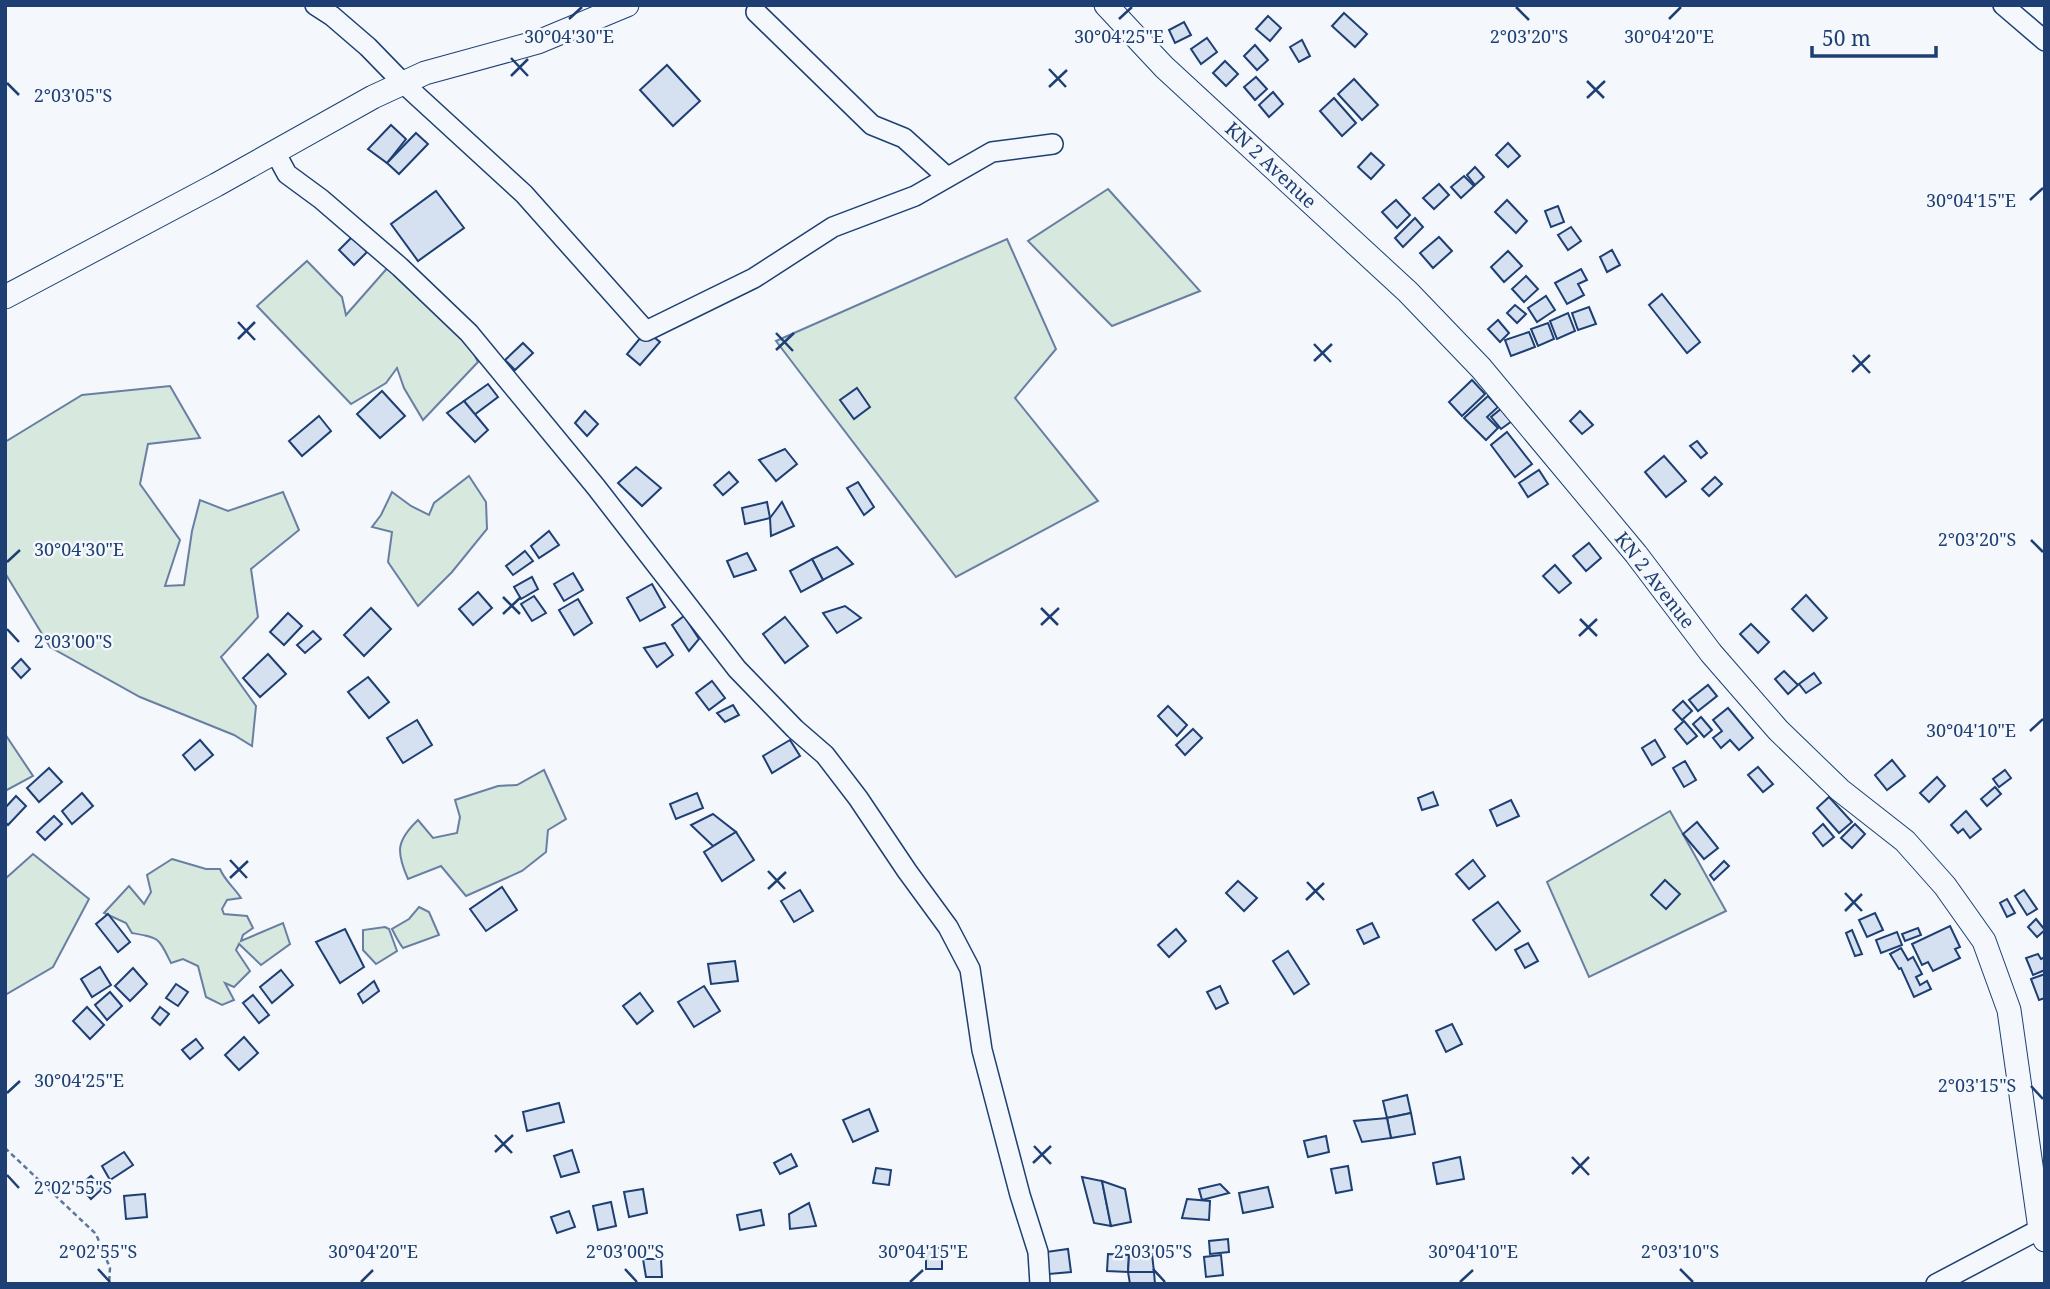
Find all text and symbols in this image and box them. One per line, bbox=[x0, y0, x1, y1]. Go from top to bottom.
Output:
scale bar bbox=[1812, 14, 1936, 58]
text: 30°04'30"E bbox=[524, 24, 614, 48]
text: 30°04'25"E bbox=[1074, 24, 1164, 48]
text: 2°03'20"S bbox=[1490, 24, 1568, 48]
text: 30°04'20"E bbox=[1624, 24, 1714, 48]
text: 50 m bbox=[1822, 24, 1871, 52]
text: 2°03'05"S bbox=[34, 83, 112, 107]
street label: KN 2 Avenue bbox=[1220, 116, 1322, 214]
text: 30°04'15"E bbox=[1926, 188, 2016, 212]
street label: KN 2 Avenue bbox=[1609, 526, 1701, 634]
text: 2°03'20"S bbox=[1938, 527, 2016, 551]
text: 30°04'30"E bbox=[34, 537, 124, 561]
text: 2°03'00"S bbox=[34, 629, 112, 653]
text: 30°04'10"E bbox=[1926, 718, 2016, 742]
text: 30°04'25"E bbox=[34, 1068, 124, 1092]
text: 2°03'15"S bbox=[1938, 1073, 2016, 1097]
text: 2°02'55"S bbox=[34, 1175, 112, 1199]
text: 2°02'55"S bbox=[59, 1239, 137, 1263]
text: 30°04'20"E bbox=[328, 1239, 418, 1263]
text: 2°03'00"S bbox=[586, 1239, 664, 1263]
text: 30°04'15"E bbox=[878, 1239, 968, 1263]
text: 2°03'05"S bbox=[1114, 1239, 1192, 1263]
text: 30°04'10"E bbox=[1428, 1239, 1518, 1263]
text: 2°03'10"S bbox=[1641, 1239, 1719, 1263]

